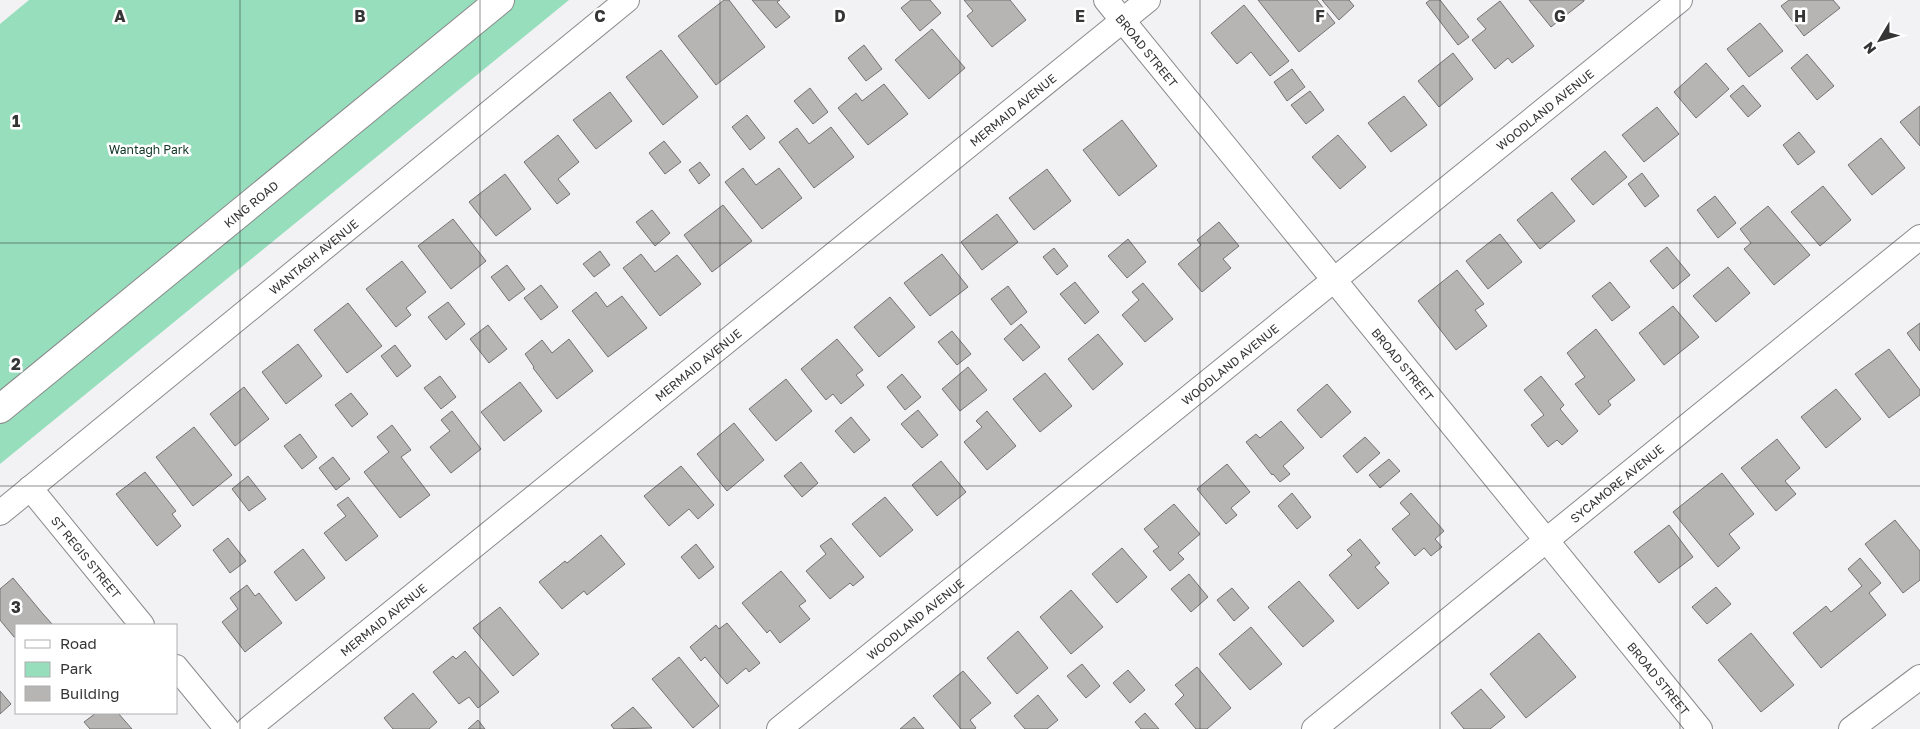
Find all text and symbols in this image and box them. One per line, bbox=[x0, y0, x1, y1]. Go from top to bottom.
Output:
text: A bbox=[114, 6, 126, 26]
text: B bbox=[354, 6, 366, 26]
text: C bbox=[594, 6, 606, 26]
text: D bbox=[834, 6, 846, 26]
text: E bbox=[1075, 6, 1085, 26]
text: F bbox=[1315, 6, 1325, 26]
text: G bbox=[1554, 6, 1566, 26]
text: H bbox=[1794, 6, 1806, 26]
street label: BROAD STREET bbox=[1113, 11, 1182, 90]
north arrow bbox=[1855, 15, 1905, 65]
text: N bbox=[1859, 39, 1879, 58]
street label: WOODLAND AVENUE bbox=[1493, 66, 1596, 153]
street label: MERMAID AVENUE bbox=[966, 70, 1059, 149]
text: 1 bbox=[12, 111, 20, 131]
park label: Wantagh Park bbox=[109, 142, 189, 157]
street label: KING ROAD bbox=[221, 177, 281, 231]
street label: WANTAGH AVENUE bbox=[266, 216, 361, 297]
street label: WOODLAND AVENUE bbox=[1178, 320, 1282, 408]
street label: MERMAID AVENUE bbox=[652, 325, 744, 404]
street label: BROAD STREET bbox=[1369, 325, 1437, 404]
text: 2 bbox=[11, 354, 21, 374]
street label: SYCAMORE AVENUE bbox=[1567, 441, 1667, 526]
street label: ST REGIS STREET bbox=[48, 513, 125, 601]
street label: WOODLAND AVENUE bbox=[863, 575, 967, 663]
street label: MERMAID AVENUE bbox=[337, 580, 429, 659]
text: 3 bbox=[11, 597, 21, 617]
legend bbox=[15, 624, 178, 714]
text: Road bbox=[60, 634, 97, 652]
street label: BROAD STREET bbox=[1625, 639, 1693, 718]
text: Park bbox=[60, 659, 93, 677]
text: Building bbox=[60, 684, 120, 702]

